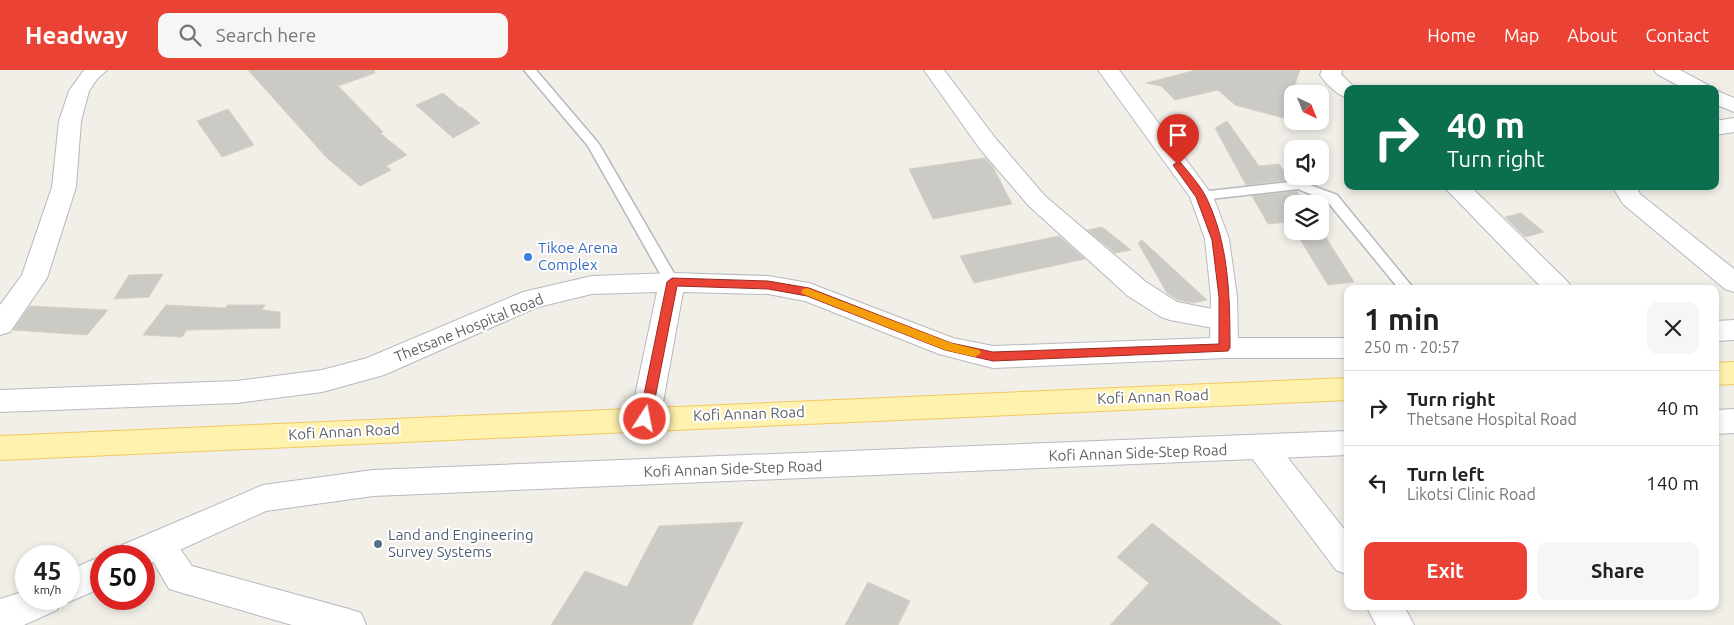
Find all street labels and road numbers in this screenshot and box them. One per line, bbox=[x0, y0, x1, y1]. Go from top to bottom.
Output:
street label: Thetsane Hospital Road bbox=[392, 290, 546, 365]
street label: Kofi Annan Road bbox=[1097, 386, 1209, 407]
street label: Kofi Annan Road bbox=[693, 403, 805, 424]
street label: Kofi Annan Road bbox=[288, 420, 400, 443]
street label: Kofi Annan Side-Step Road bbox=[1048, 441, 1228, 464]
street label: Kofi Annan Side-Step Road bbox=[643, 457, 823, 480]

